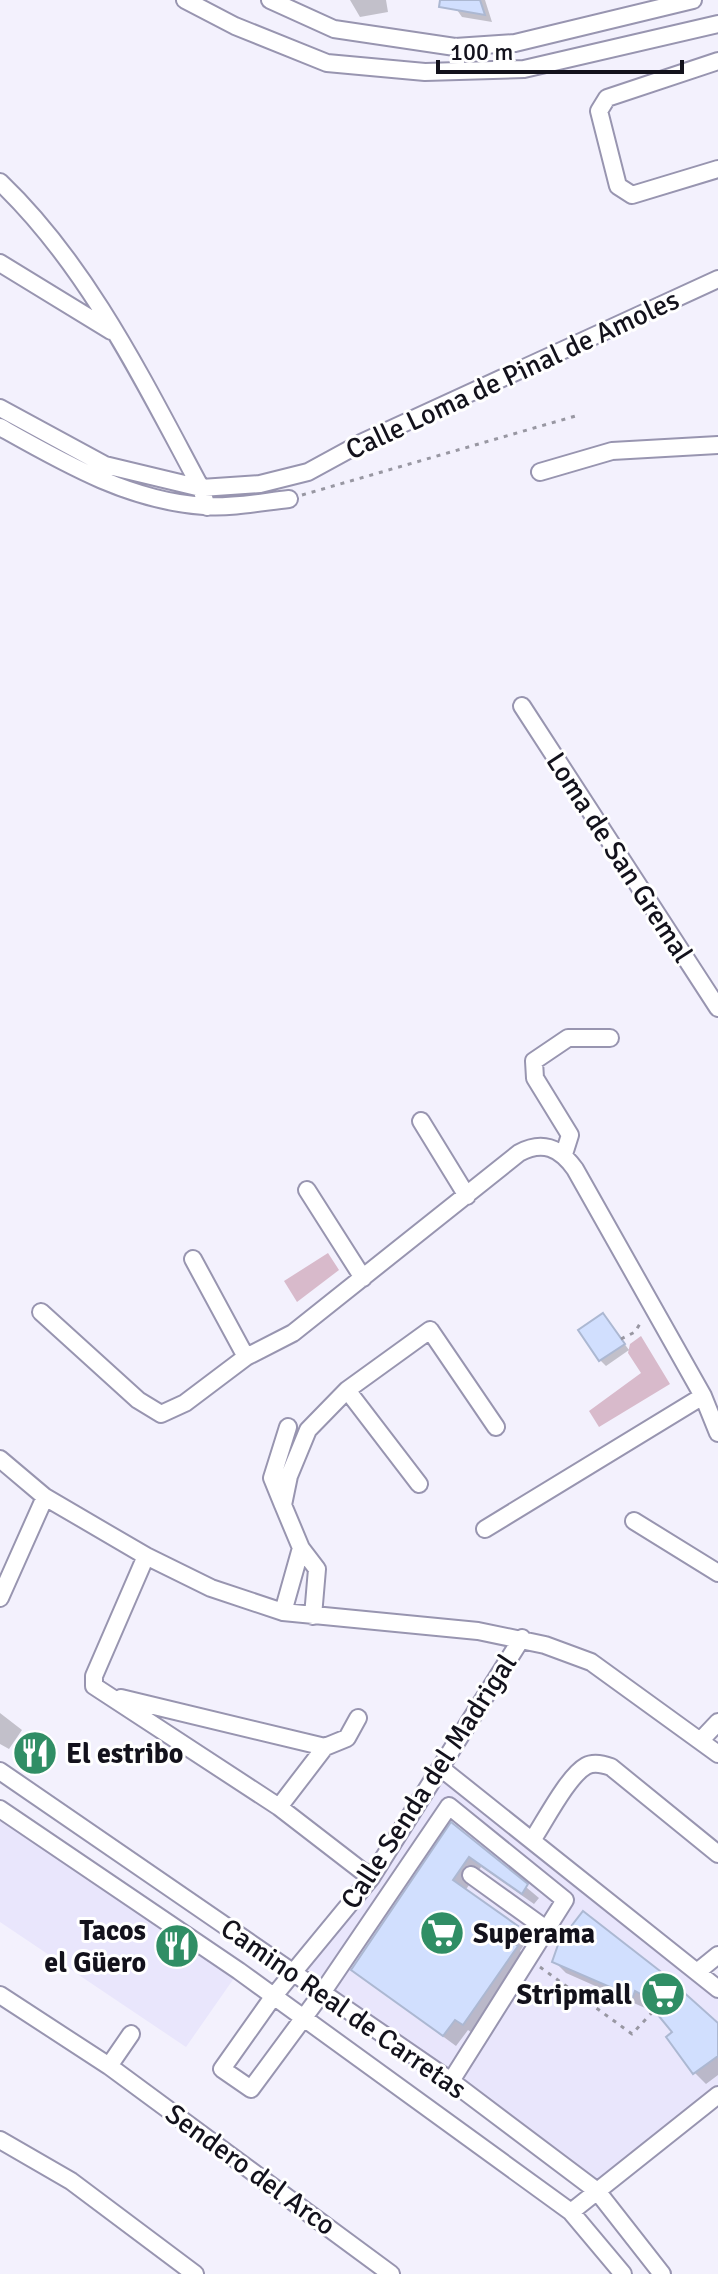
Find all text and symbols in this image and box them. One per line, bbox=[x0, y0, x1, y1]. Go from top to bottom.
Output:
scale bar bbox=[438, 24, 682, 74]
text: 100 m bbox=[450, 37, 513, 67]
street label: Calle Loma de Pinal de Amoles bbox=[340, 283, 684, 467]
street label: Loma de San Gremal bbox=[539, 746, 700, 969]
street label: Calle Senda del Madrigal bbox=[334, 1648, 524, 1915]
restaurant icon: El estribo bbox=[11, 1729, 59, 1777]
place label: El estribo bbox=[66, 1737, 183, 1771]
supermarket icon: Superama bbox=[418, 1909, 466, 1957]
street label: Camino Real de Carretas bbox=[214, 1911, 473, 2107]
place label: Tacos el Güero bbox=[44, 1914, 146, 1980]
place label: Superama bbox=[473, 1917, 595, 1951]
restaurant icon: Tacos el Güero bbox=[153, 1922, 201, 1970]
supermarket icon: Stripmall bbox=[639, 1970, 687, 2018]
place label: Stripmall bbox=[517, 1978, 632, 2012]
street label: Sendero del Arco bbox=[159, 2097, 342, 2243]

